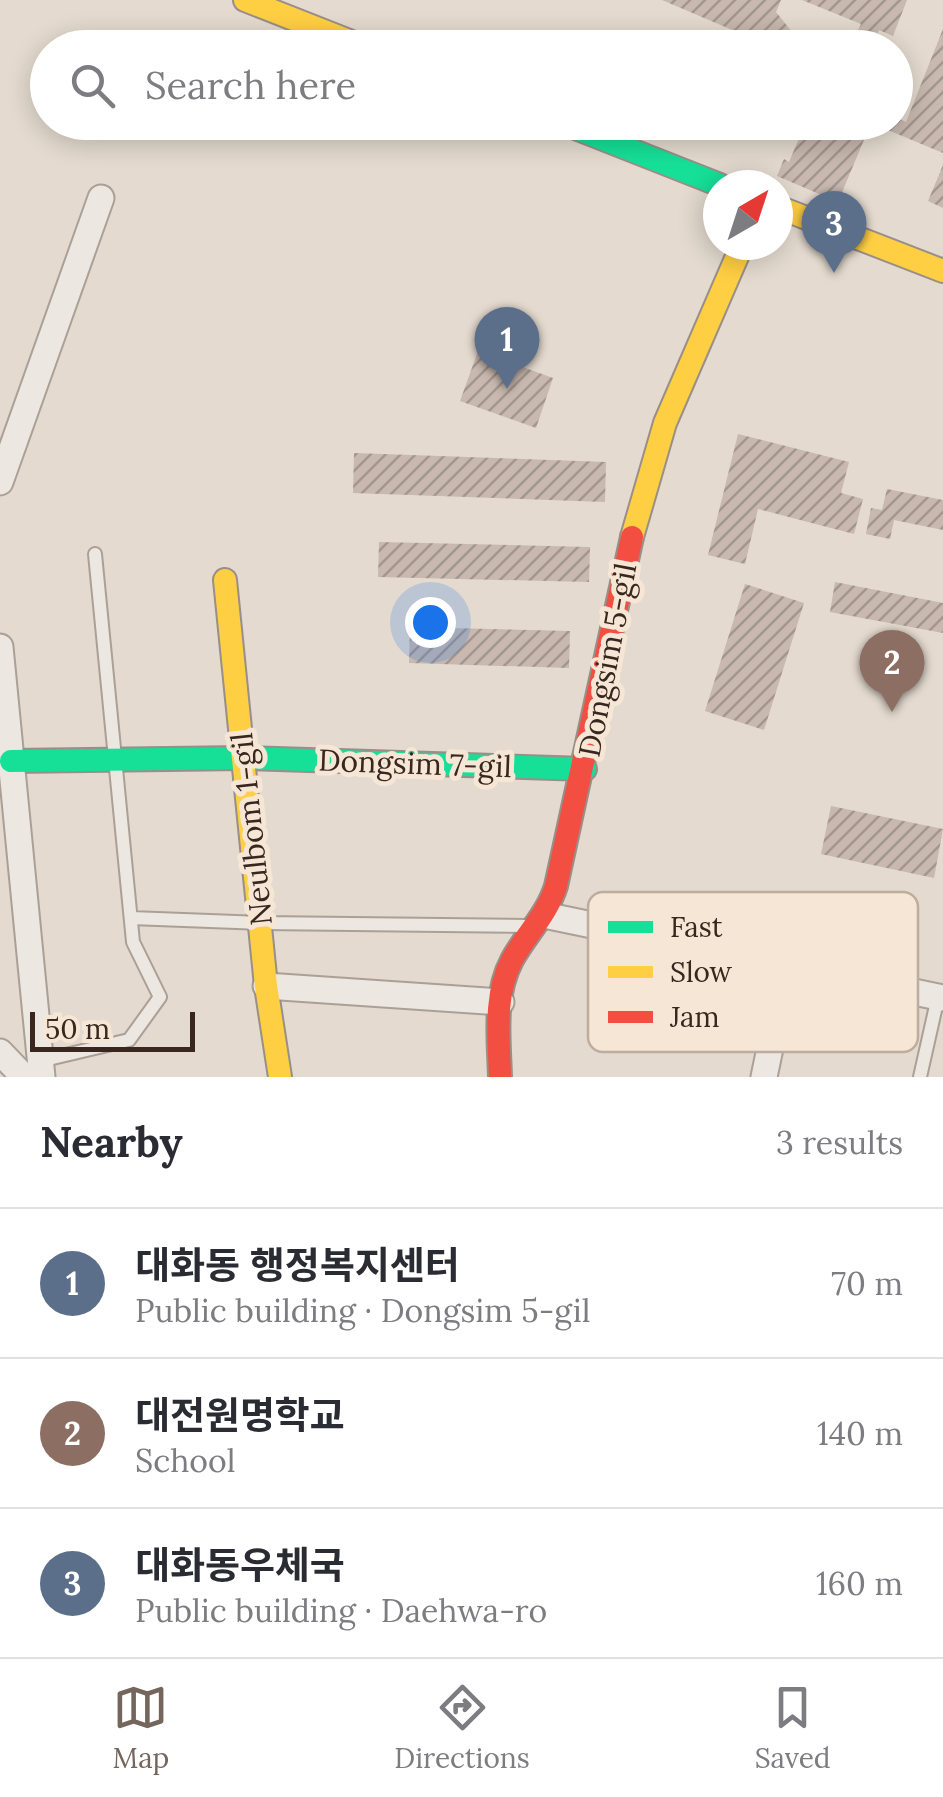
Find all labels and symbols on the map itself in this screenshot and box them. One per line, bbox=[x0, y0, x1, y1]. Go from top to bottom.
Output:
north arrow bbox=[703, 170, 793, 260]
pin: 3 bbox=[802, 190, 866, 273]
pin: 1 bbox=[474, 306, 540, 389]
street label: Dongsim 5-gil bbox=[570, 560, 645, 760]
your location bbox=[405, 597, 456, 648]
pin: 2 bbox=[860, 630, 924, 712]
street label: Neulbom 1-gil bbox=[222, 731, 281, 927]
street label: Dongsim 7-gil bbox=[318, 741, 512, 786]
legend bbox=[588, 892, 918, 1052]
text: Fast bbox=[670, 909, 723, 945]
text: Slow bbox=[670, 954, 733, 990]
text: Jam bbox=[669, 999, 720, 1035]
scale bar bbox=[30, 1007, 195, 1052]

